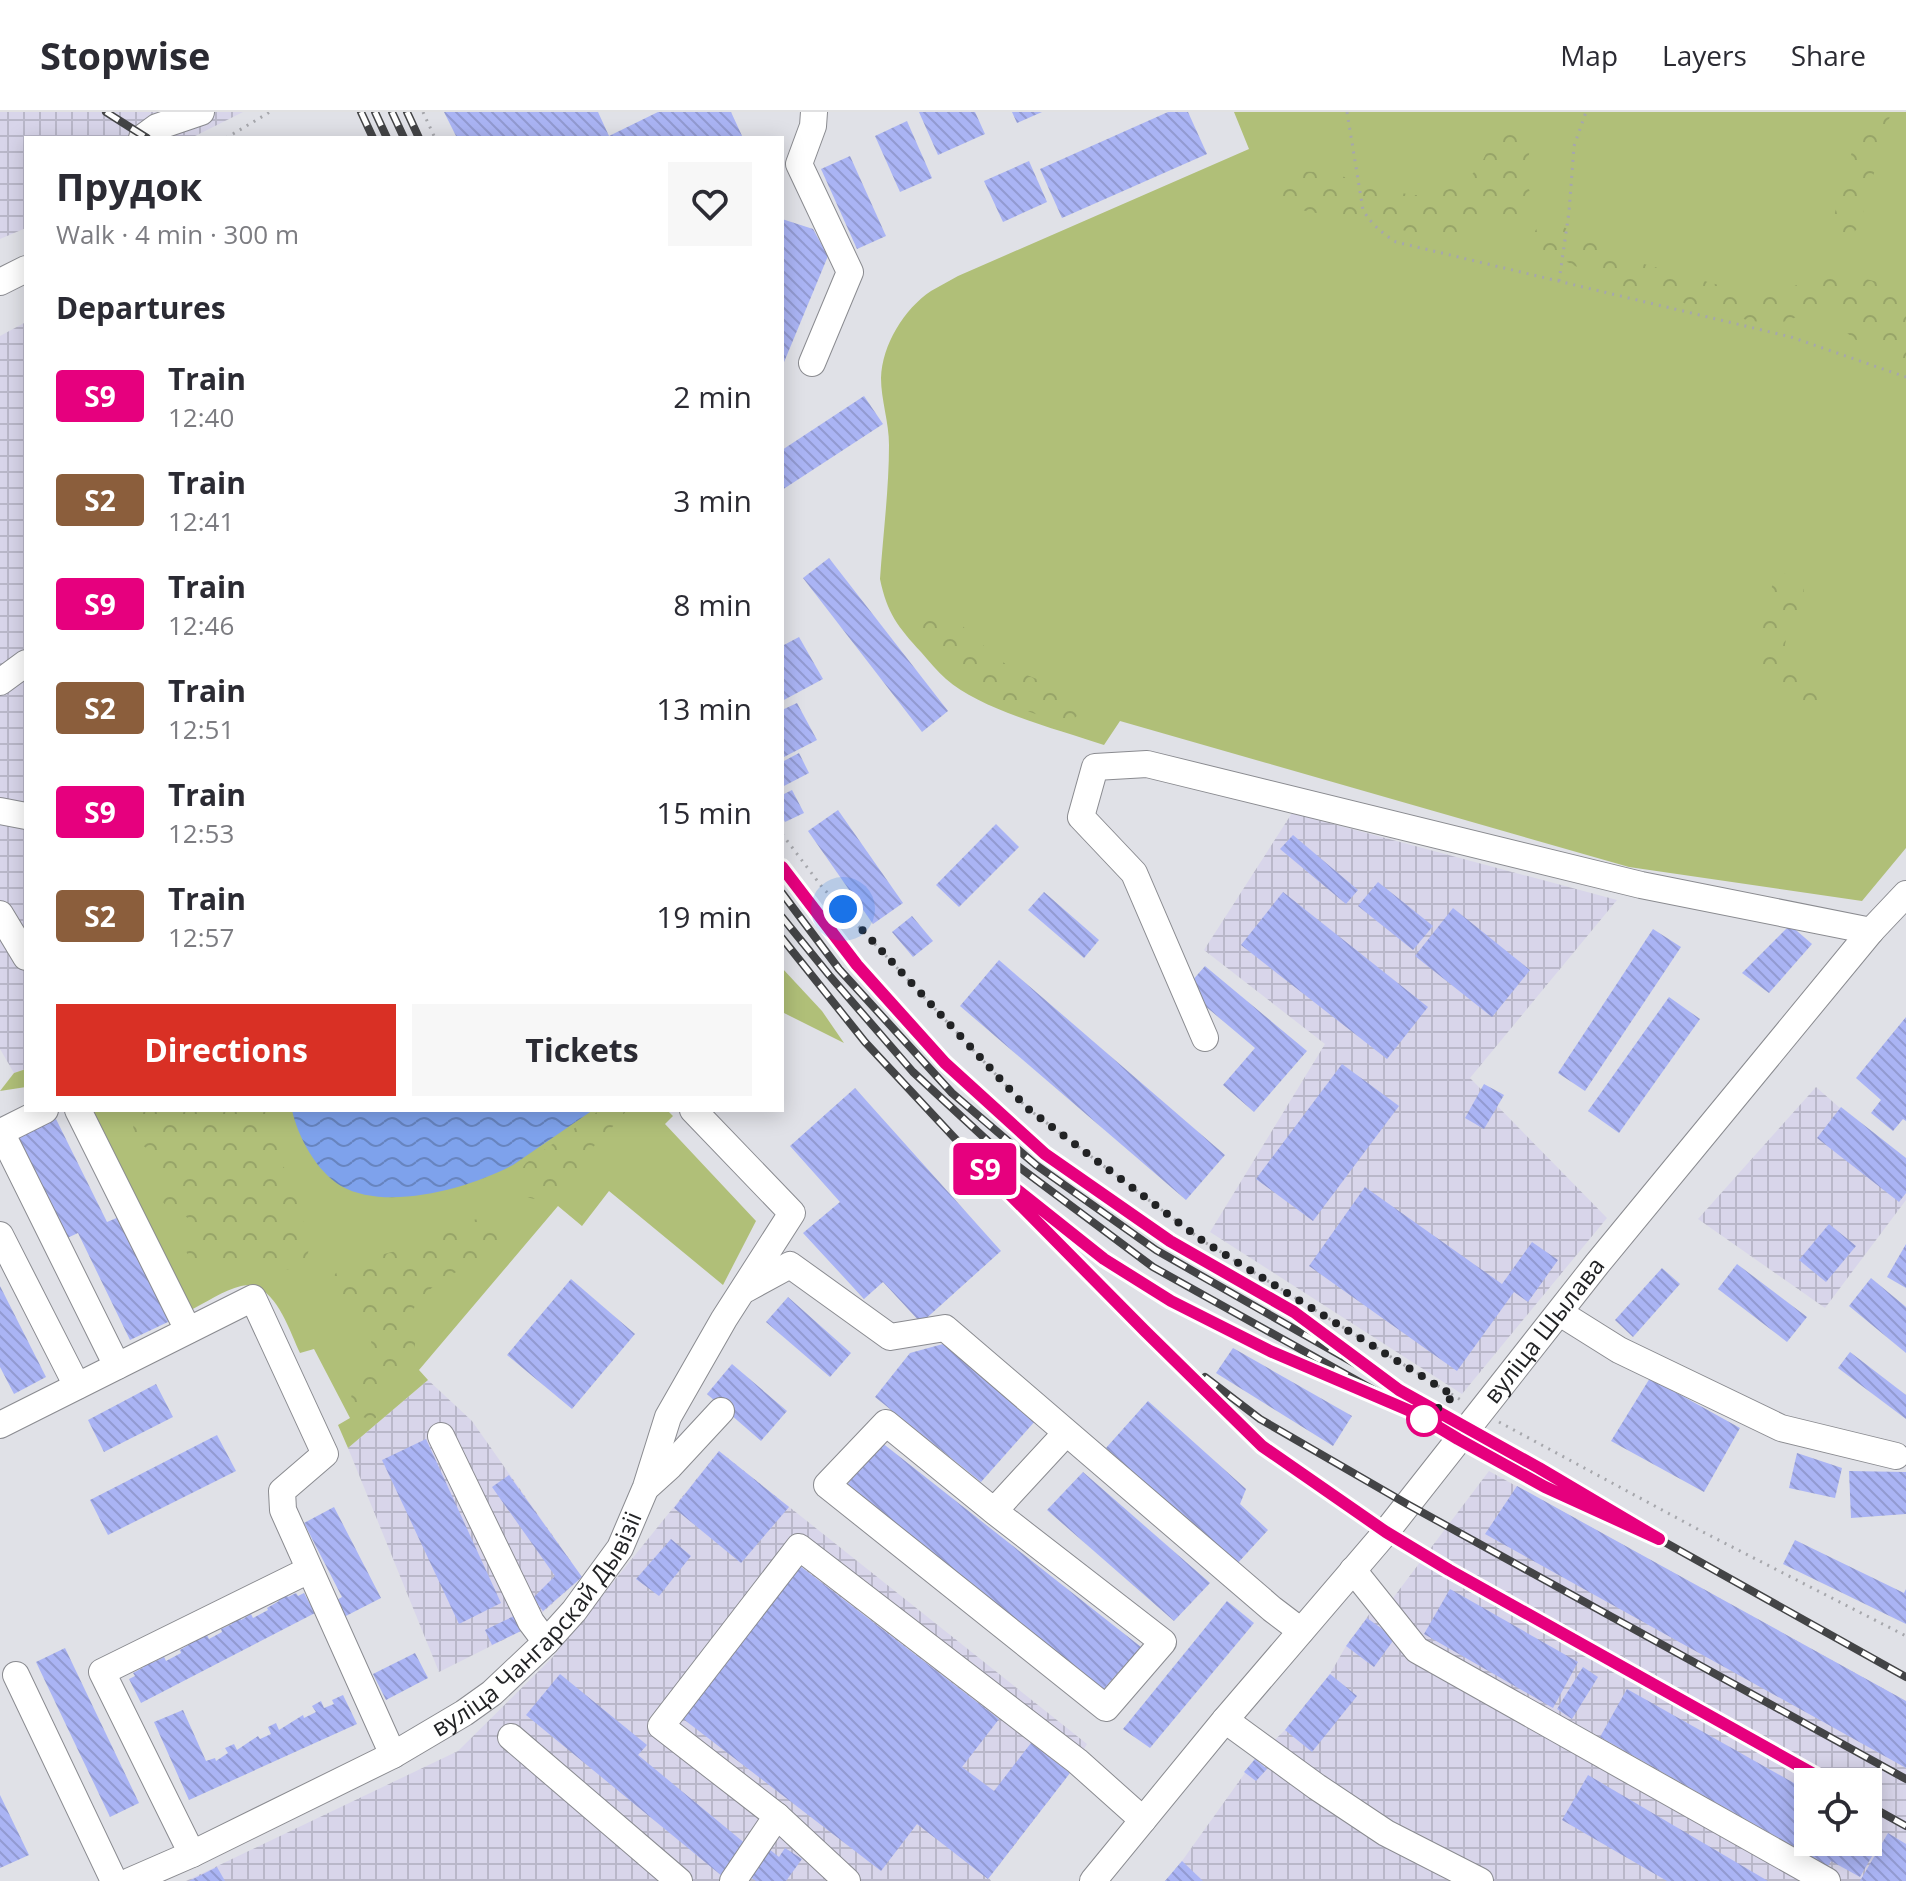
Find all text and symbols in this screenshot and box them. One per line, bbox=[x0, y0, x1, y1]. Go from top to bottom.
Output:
text: Stopwise bbox=[40, 29, 210, 81]
text: Map bbox=[1560, 36, 1618, 74]
text: Layers bbox=[1662, 36, 1747, 74]
text: Share bbox=[1791, 36, 1866, 74]
text: Прудок bbox=[56, 160, 202, 212]
button: heart bbox=[668, 162, 752, 246]
text: Walk · 4 min · 300 m bbox=[56, 216, 299, 252]
text: Departures bbox=[56, 287, 226, 328]
text: Train bbox=[168, 358, 246, 399]
text: 2 min bbox=[673, 376, 752, 417]
text: S9 bbox=[84, 377, 116, 415]
text: 12:40 bbox=[168, 399, 234, 435]
text: Train bbox=[168, 462, 246, 503]
text: 3 min bbox=[673, 480, 752, 521]
text: S2 bbox=[84, 481, 116, 519]
text: 12:41 bbox=[168, 503, 234, 539]
text: Train bbox=[168, 566, 246, 607]
text: 8 min bbox=[673, 584, 752, 625]
text: S9 bbox=[84, 585, 116, 623]
text: 12:46 bbox=[168, 607, 234, 643]
text: Train bbox=[168, 670, 246, 711]
text: 13 min bbox=[656, 688, 752, 729]
text: S2 bbox=[84, 689, 116, 727]
text: 12:51 bbox=[168, 711, 234, 747]
text: Train bbox=[168, 774, 246, 815]
text: 15 min bbox=[656, 792, 752, 833]
text: S9 bbox=[84, 793, 116, 831]
text: 12:53 bbox=[168, 815, 234, 851]
text: Train bbox=[168, 878, 246, 919]
your location bbox=[823, 889, 863, 929]
text: 19 min bbox=[656, 896, 752, 937]
text: S2 bbox=[84, 897, 116, 935]
text: 12:57 bbox=[168, 919, 234, 955]
button: Directions bbox=[56, 1004, 396, 1096]
button: Tickets bbox=[412, 1004, 752, 1096]
line badge: S9 bbox=[949, 1143, 1021, 1195]
text: S9 bbox=[969, 1150, 1001, 1188]
street label: вуліца Шылава bbox=[1475, 1250, 1611, 1410]
unlabelled marker bbox=[1407, 1402, 1441, 1436]
street label: вуліца Чангарскай Дывізіі bbox=[425, 1506, 649, 1744]
map controls bbox=[1794, 1768, 1882, 1856]
button: locate bbox=[1794, 1768, 1882, 1856]

